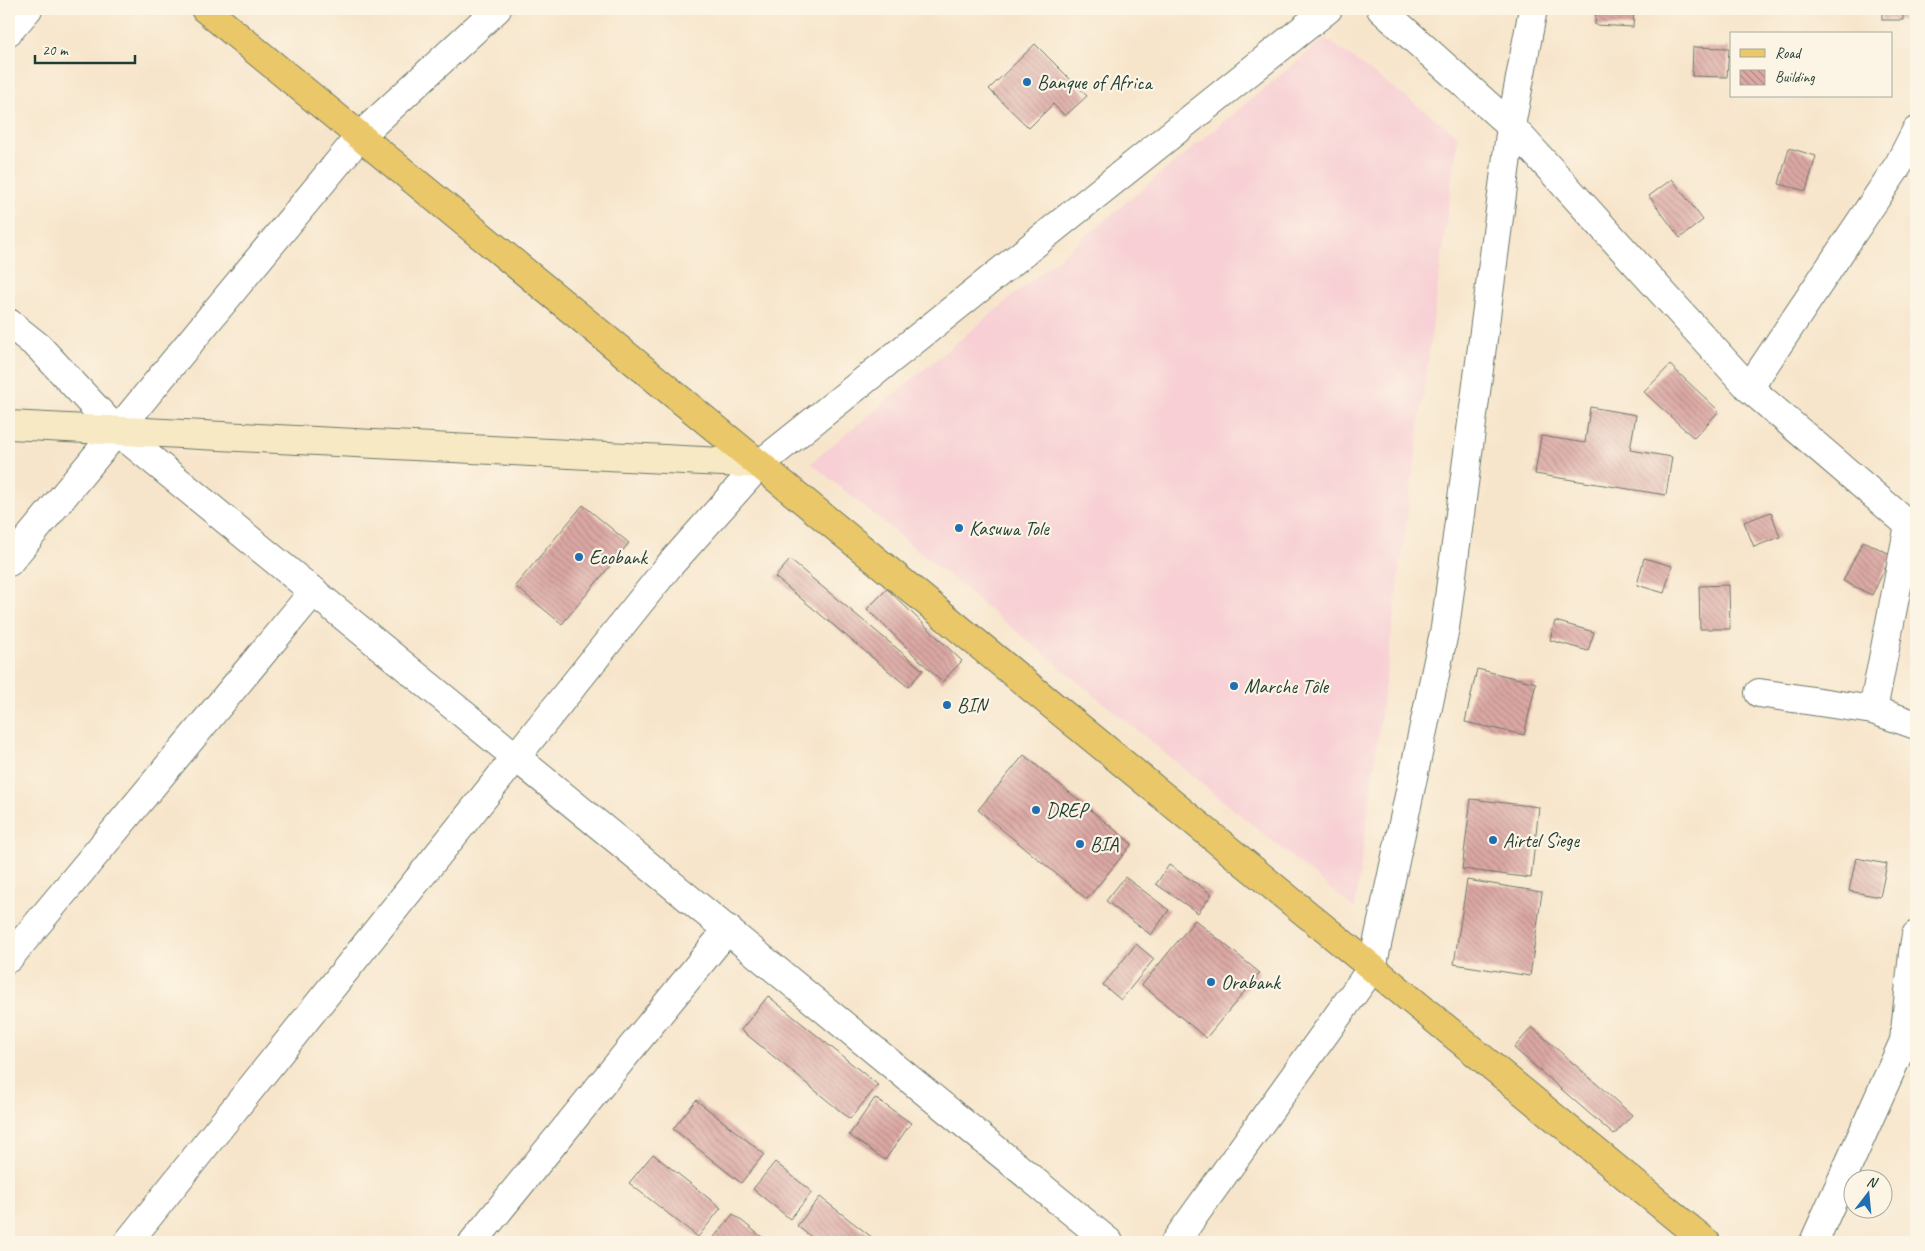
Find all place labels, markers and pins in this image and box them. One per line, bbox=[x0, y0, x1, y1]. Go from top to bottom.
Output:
place label: Banque of Africa bbox=[1037, 70, 1153, 95]
marker: Banque of Africa bbox=[1021, 76, 1033, 88]
place label: Kasuwa Tole bbox=[969, 516, 1050, 541]
marker: Kasuwa Tole bbox=[953, 522, 965, 534]
place label: Ecobank bbox=[589, 545, 648, 570]
marker: Ecobank bbox=[573, 551, 585, 563]
place label: Marche Tôle bbox=[1244, 674, 1329, 699]
marker: Marche Tôle bbox=[1228, 680, 1240, 692]
place label: BIN bbox=[957, 693, 989, 718]
marker: BIN bbox=[941, 699, 953, 711]
place label: DREP bbox=[1046, 798, 1090, 823]
marker: DREP bbox=[1030, 804, 1042, 816]
place label: Airtel Siege bbox=[1503, 828, 1580, 853]
place label: BIA bbox=[1090, 832, 1119, 857]
marker: Airtel Siege bbox=[1487, 834, 1499, 846]
marker: BIA bbox=[1074, 838, 1086, 850]
place label: Orabank bbox=[1221, 970, 1281, 995]
marker: Orabank bbox=[1205, 976, 1217, 988]

